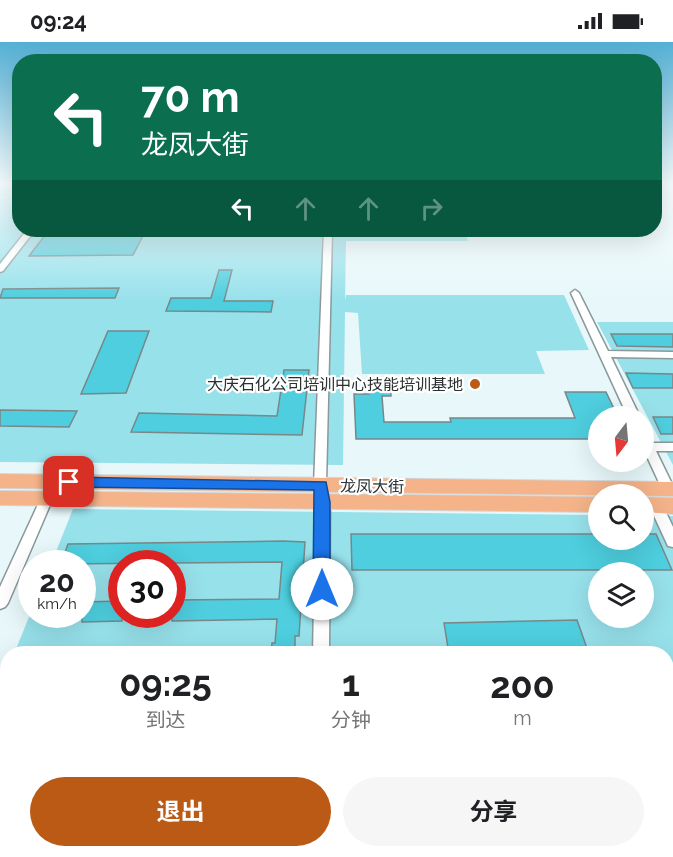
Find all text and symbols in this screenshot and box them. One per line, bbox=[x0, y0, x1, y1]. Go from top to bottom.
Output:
text: 09:24 bbox=[30, 8, 87, 34]
text: 70 m bbox=[141, 73, 240, 122]
icon: left bbox=[42, 78, 120, 156]
text: 龙凤大街 bbox=[141, 129, 249, 160]
icon: left bbox=[226, 192, 259, 225]
icon: ahead bbox=[289, 192, 322, 225]
icon: ahead bbox=[352, 192, 385, 225]
icon: right bbox=[415, 192, 448, 225]
place label: 大庆石化公司培训中心技能培训基地 bbox=[207, 375, 463, 394]
marker: 大庆石化公司培训中心技能培训基地 bbox=[468, 377, 482, 391]
north arrow bbox=[588, 406, 654, 472]
map controls bbox=[588, 406, 654, 628]
pin bbox=[43, 456, 94, 507]
icon: arrive bbox=[52, 465, 85, 498]
street label: 龙凤大街 bbox=[340, 476, 404, 497]
button: search bbox=[588, 484, 654, 550]
speed limit sign: 30 bbox=[108, 550, 186, 628]
position arrow bbox=[290, 557, 354, 621]
button: layers bbox=[588, 562, 654, 628]
text: 20 bbox=[39, 564, 75, 599]
text: km/h bbox=[37, 595, 77, 613]
text: 09:25 bbox=[119, 662, 212, 704]
text: 1 bbox=[342, 662, 360, 704]
text: 200 bbox=[490, 664, 555, 706]
text: m bbox=[513, 706, 532, 730]
text: 到达 bbox=[145, 708, 185, 732]
text: 分钟 bbox=[331, 708, 371, 732]
button: 退出 bbox=[30, 777, 331, 846]
button: 分享 bbox=[343, 777, 644, 846]

